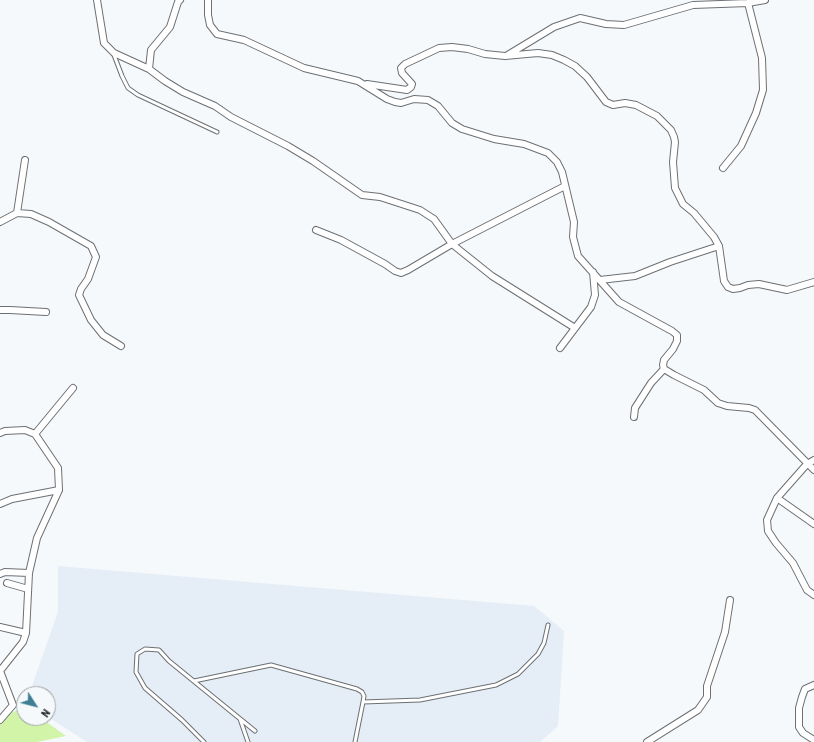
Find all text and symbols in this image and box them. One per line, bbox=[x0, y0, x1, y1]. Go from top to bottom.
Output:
north arrow bbox=[16, 686, 56, 726]
text: N bbox=[38, 706, 53, 719]

